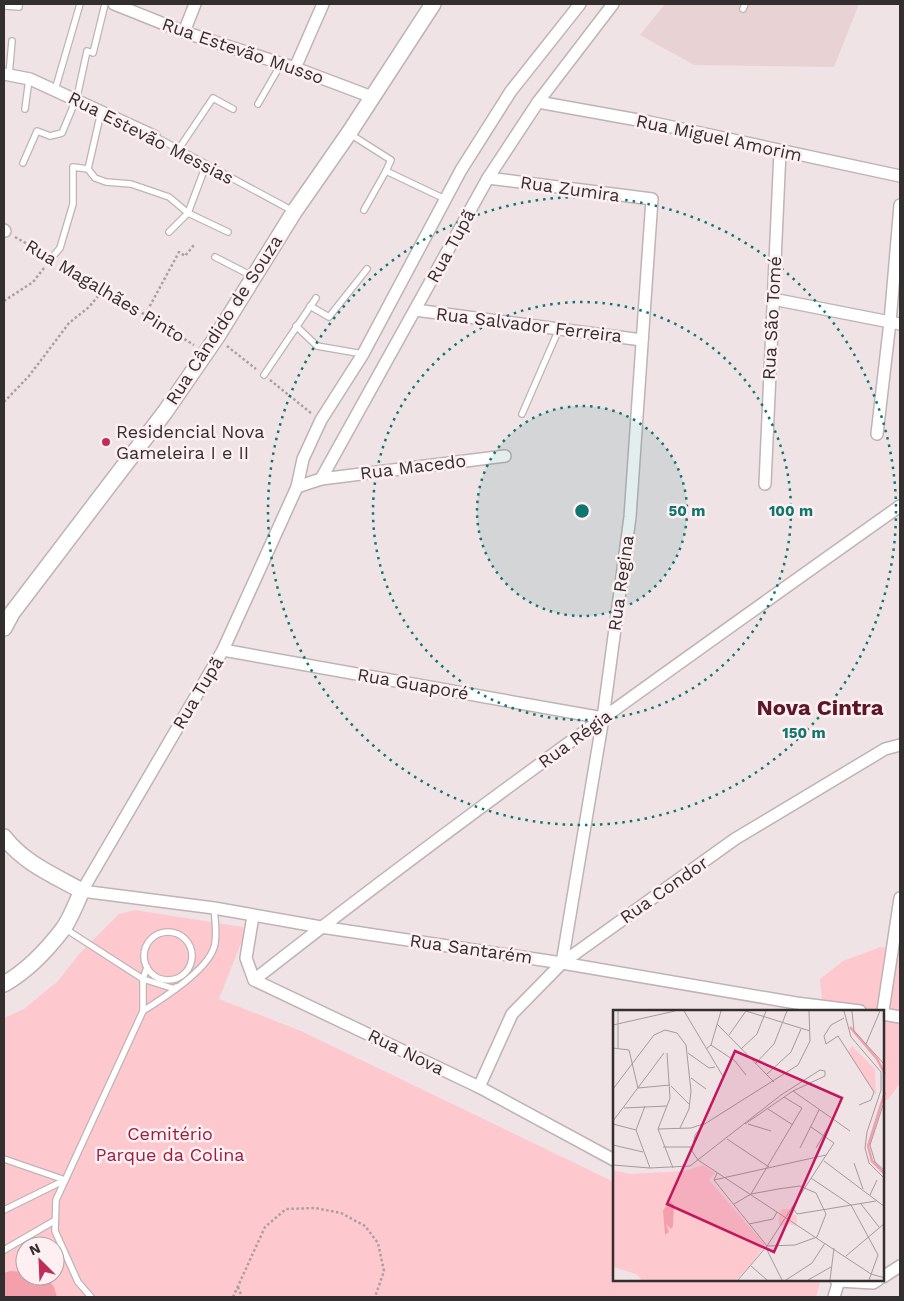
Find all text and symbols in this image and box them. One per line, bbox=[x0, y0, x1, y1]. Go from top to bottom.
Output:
street label: Rua Estevão Musso bbox=[159, 13, 327, 88]
street label: Rua Estevão Messias bbox=[65, 87, 237, 188]
street label: Rua Miguel Amorim bbox=[634, 110, 804, 165]
street label: Rua Zumira bbox=[519, 171, 621, 206]
street label: Rua Tupã bbox=[422, 205, 479, 286]
street label: Rua Cândido de Souza bbox=[161, 231, 286, 408]
street label: Rua Magalhães Pinto bbox=[22, 235, 189, 346]
street label: Rua São Tomé bbox=[758, 255, 785, 380]
street label: Rua Salvador Ferreira bbox=[435, 303, 623, 346]
place label: Residencial Nova Gameleira I e II bbox=[116, 421, 264, 463]
marker: Residencial Nova Gameleira I e II bbox=[100, 436, 112, 448]
street label: Rua Macedo bbox=[359, 450, 467, 483]
centre of rings bbox=[573, 502, 591, 520]
text: 50 m bbox=[669, 502, 705, 520]
text: 100 m bbox=[769, 502, 813, 520]
street label: Rua Regina bbox=[603, 534, 638, 632]
street label: Rua Tupã bbox=[168, 653, 227, 733]
street label: Rua Guaporé bbox=[356, 663, 470, 704]
district label: Nova Cintra bbox=[757, 695, 884, 720]
street label: Rua Régia bbox=[534, 705, 615, 772]
text: 150 m bbox=[782, 724, 826, 742]
street label: Rua Condor bbox=[616, 852, 712, 928]
street label: Rua Santarém bbox=[408, 930, 534, 968]
inset map bbox=[613, 1010, 884, 1281]
street label: Rua Nova bbox=[365, 1024, 448, 1079]
park label: Cemitério Parque da Colina bbox=[95, 1123, 245, 1165]
north arrow bbox=[15, 1236, 65, 1286]
text: N bbox=[27, 1240, 43, 1259]

